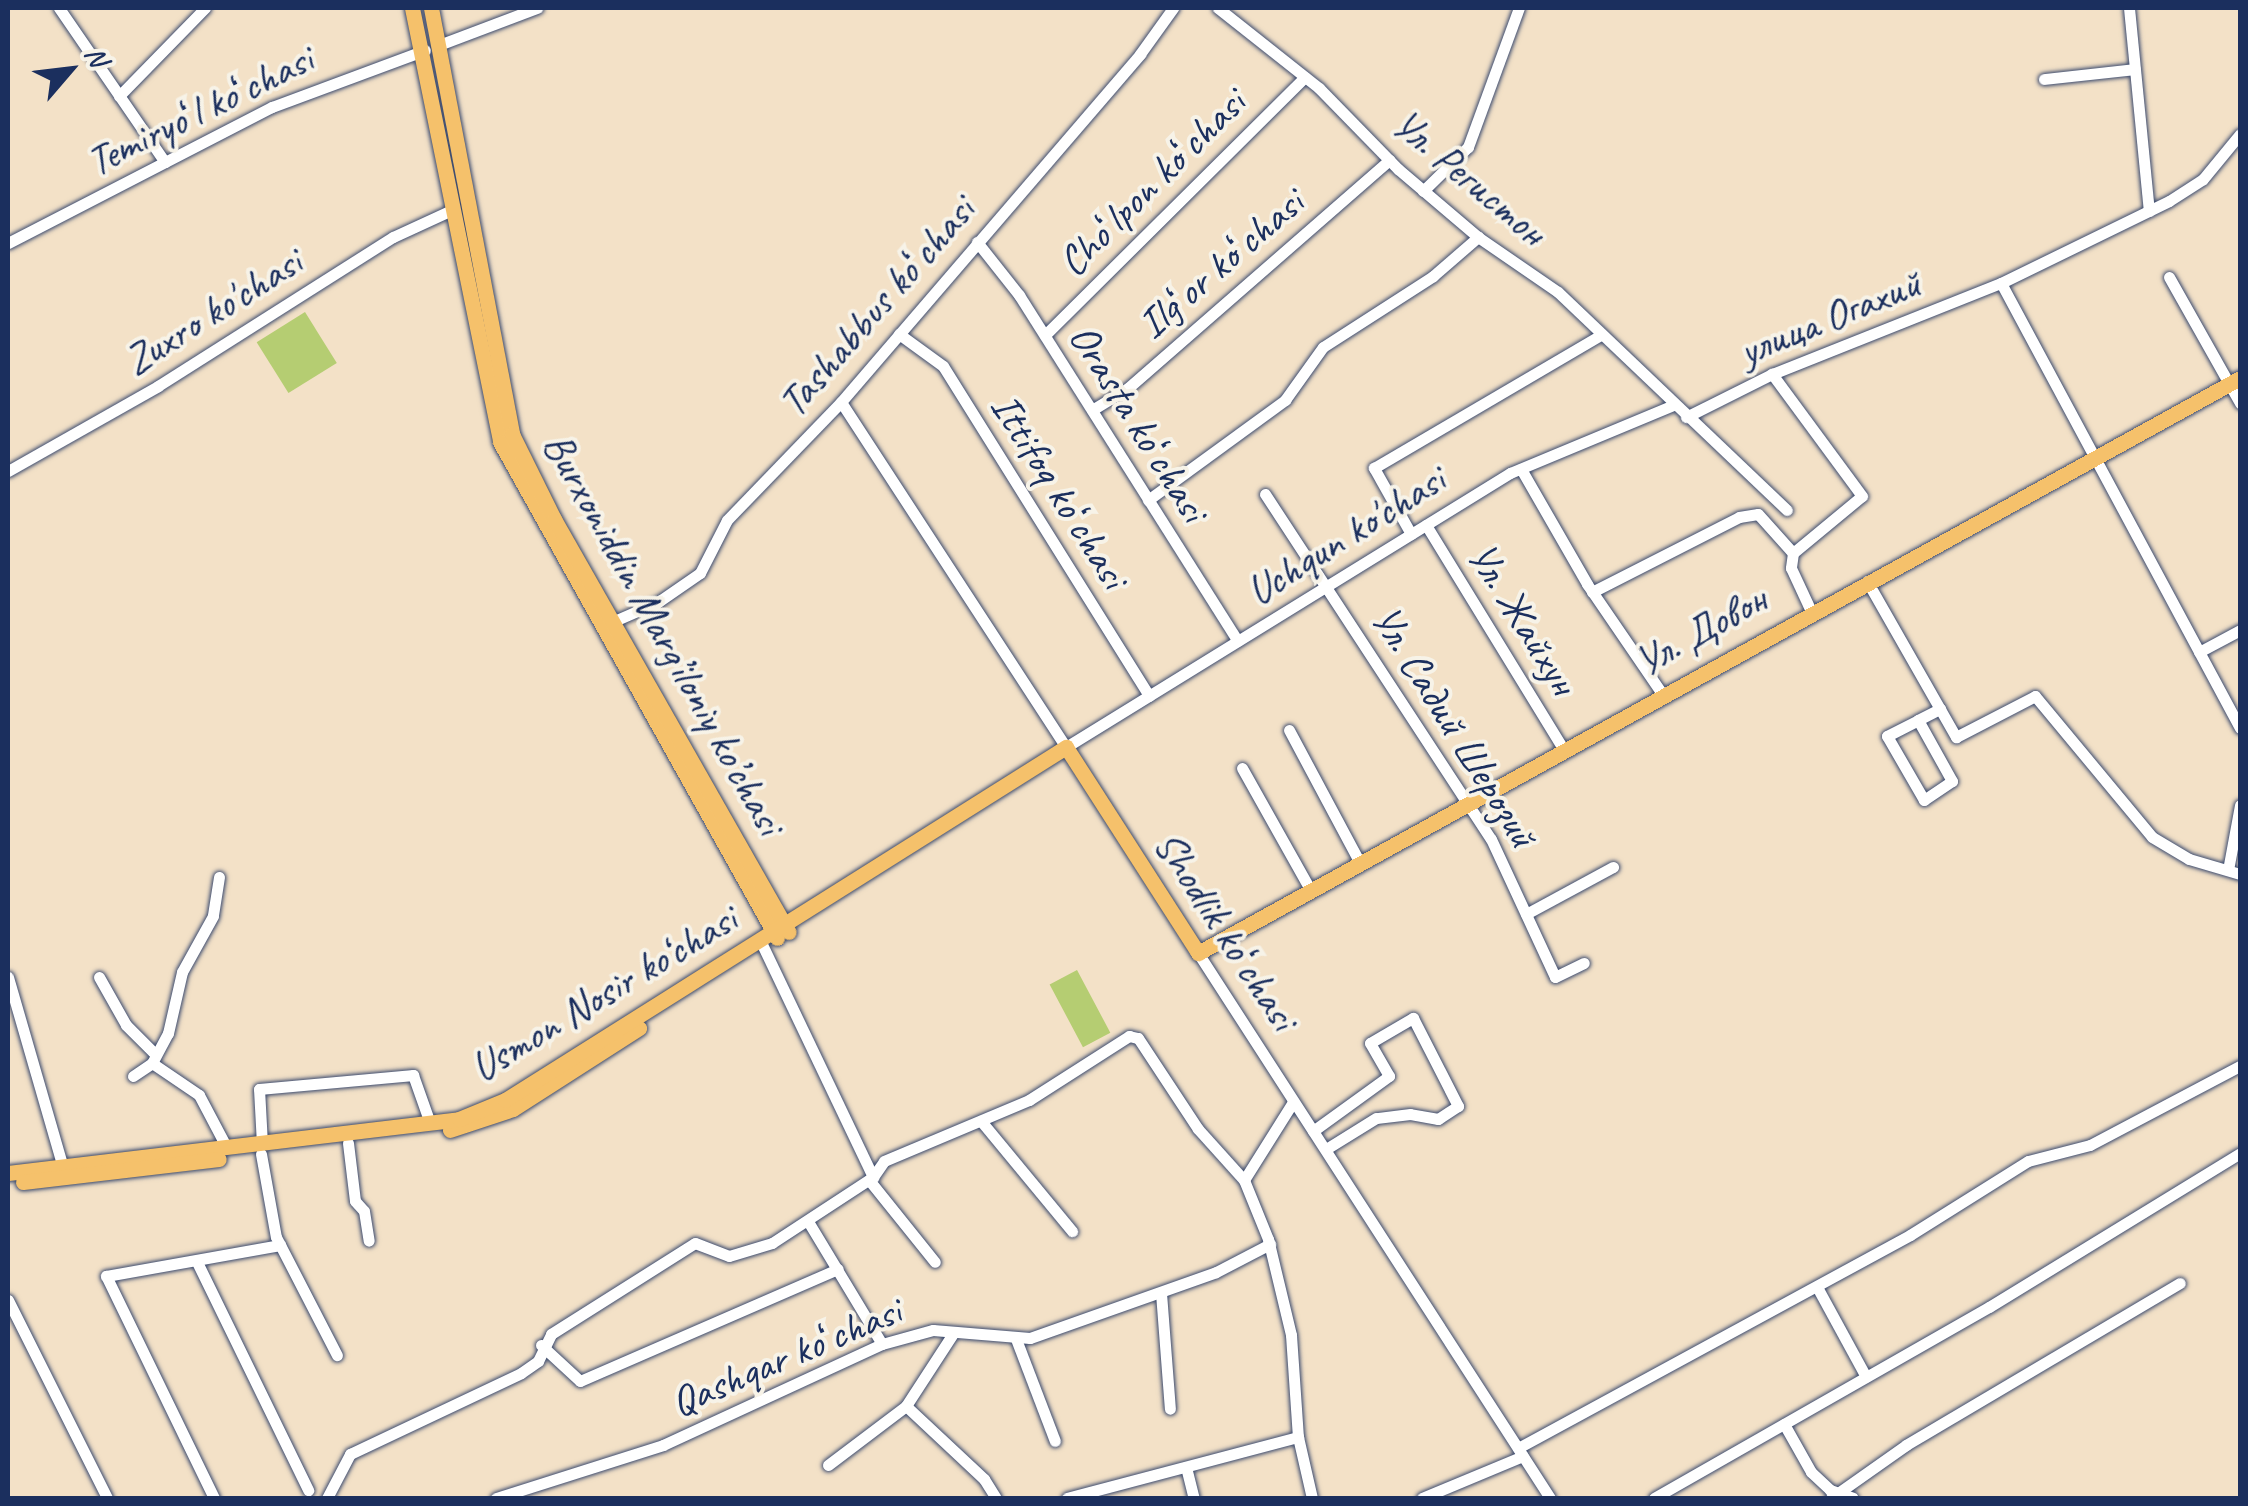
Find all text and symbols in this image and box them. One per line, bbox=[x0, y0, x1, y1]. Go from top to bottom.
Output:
north arrow bbox=[20, 20, 120, 120]
street label: Temiryoʻl koʻchasi bbox=[79, 34, 321, 188]
text: N bbox=[77, 40, 116, 72]
street label: Choʻlpon koʻchasi bbox=[1048, 79, 1256, 287]
street label: Ул. Регистон bbox=[1381, 99, 1557, 257]
street label: Ilgʻor koʻchasi bbox=[1128, 178, 1314, 350]
street label: Tashabbus koʻchasi bbox=[768, 187, 986, 427]
street label: Zuxro ko'chasi bbox=[114, 237, 312, 387]
street label: улица Огахий bbox=[1731, 259, 1929, 377]
street label: Orasta koʻchasi bbox=[1057, 315, 1219, 531]
street label: Ittifoq koʻchasi bbox=[979, 384, 1139, 598]
street label: Burxoniddin Marg’iloniy ko’chasi bbox=[531, 424, 795, 844]
street label: Uchqun ko'chasi bbox=[1237, 455, 1455, 617]
street label: Ул. Жайхун bbox=[1456, 534, 1588, 704]
street label: Ул. Довон bbox=[1626, 574, 1776, 688]
street label: Ул. Садий Шерозий bbox=[1360, 597, 1548, 857]
street label: Shodlik koʻchasi bbox=[1142, 822, 1308, 1040]
street label: Usmon Nosir ko‘chasi bbox=[462, 895, 746, 1093]
street label: Qashqar koʻchasi bbox=[663, 1286, 909, 1428]

